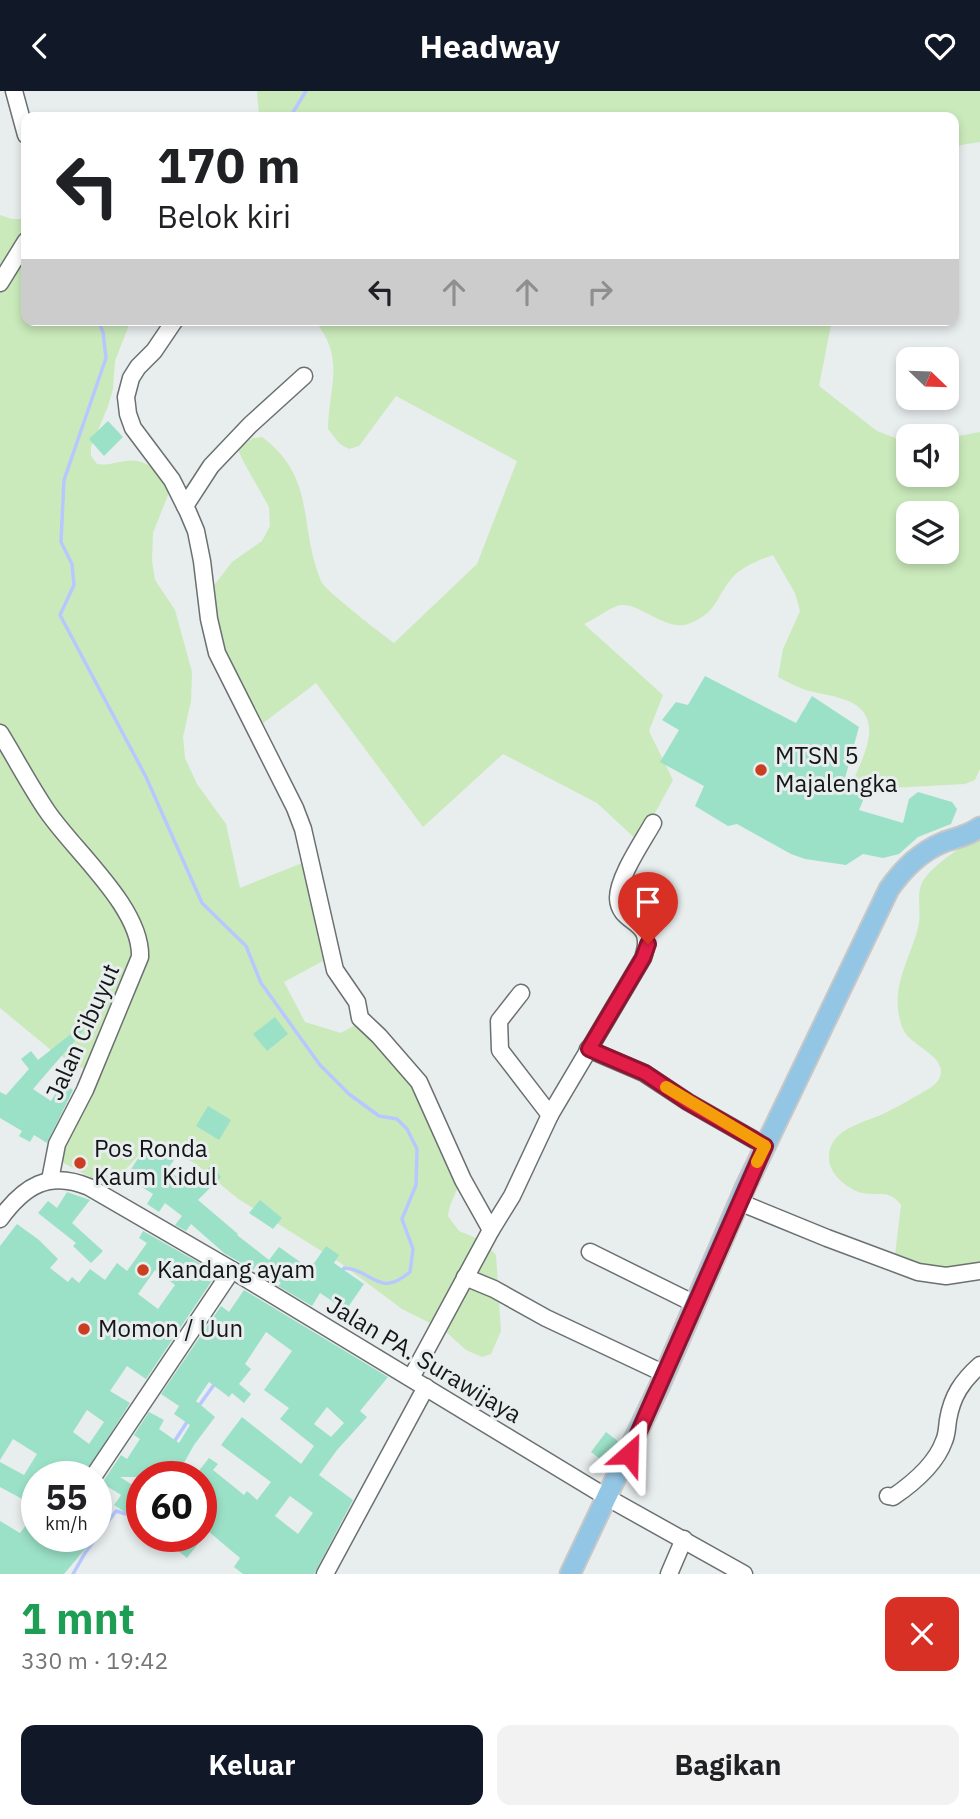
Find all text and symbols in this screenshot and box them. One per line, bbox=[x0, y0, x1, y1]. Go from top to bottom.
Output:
text: Headway bbox=[420, 25, 560, 67]
icon: back bbox=[21, 27, 59, 65]
icon: heart bbox=[921, 27, 959, 65]
text: 170 m bbox=[157, 133, 301, 196]
icon: left bbox=[42, 140, 133, 231]
text: Belok kiri bbox=[157, 195, 291, 237]
icon: left bbox=[362, 273, 400, 311]
icon: ahead bbox=[435, 273, 473, 311]
icon: ahead bbox=[508, 273, 546, 311]
icon: right bbox=[581, 273, 619, 311]
north arrow bbox=[896, 347, 959, 409]
map controls bbox=[896, 347, 959, 564]
button: sound bbox=[896, 424, 959, 487]
button: layers bbox=[896, 501, 959, 564]
place label: MTSN 5 Majalengka bbox=[775, 739, 898, 799]
marker: MTSN 5 Majalengka bbox=[753, 762, 769, 778]
pin bbox=[618, 872, 678, 944]
icon: arrive bbox=[629, 883, 667, 921]
street label: Jalan Cibuyut bbox=[38, 958, 126, 1105]
place label: Pos Ronda Kaum Kidul bbox=[94, 1132, 217, 1192]
marker: Pos Ronda Kaum Kidul bbox=[72, 1155, 88, 1171]
place label: Kandang ayam bbox=[157, 1253, 315, 1285]
marker: Kandang ayam bbox=[135, 1262, 151, 1278]
street label: Jalan PA. Surawijaya bbox=[321, 1288, 528, 1430]
place label: Momon / Uun bbox=[98, 1312, 243, 1344]
marker: Momon / Uun bbox=[76, 1321, 92, 1337]
position arrow bbox=[592, 1417, 666, 1491]
speed limit sign: 60 bbox=[126, 1461, 217, 1552]
text: 55 bbox=[45, 1474, 88, 1520]
text: km/h bbox=[45, 1512, 88, 1535]
text: 1 mnt bbox=[21, 1591, 135, 1646]
button: close bbox=[885, 1597, 959, 1671]
text: 330 m · 19:42 bbox=[21, 1645, 168, 1675]
button: Keluar bbox=[21, 1725, 483, 1805]
button: Bagikan bbox=[497, 1725, 959, 1805]

